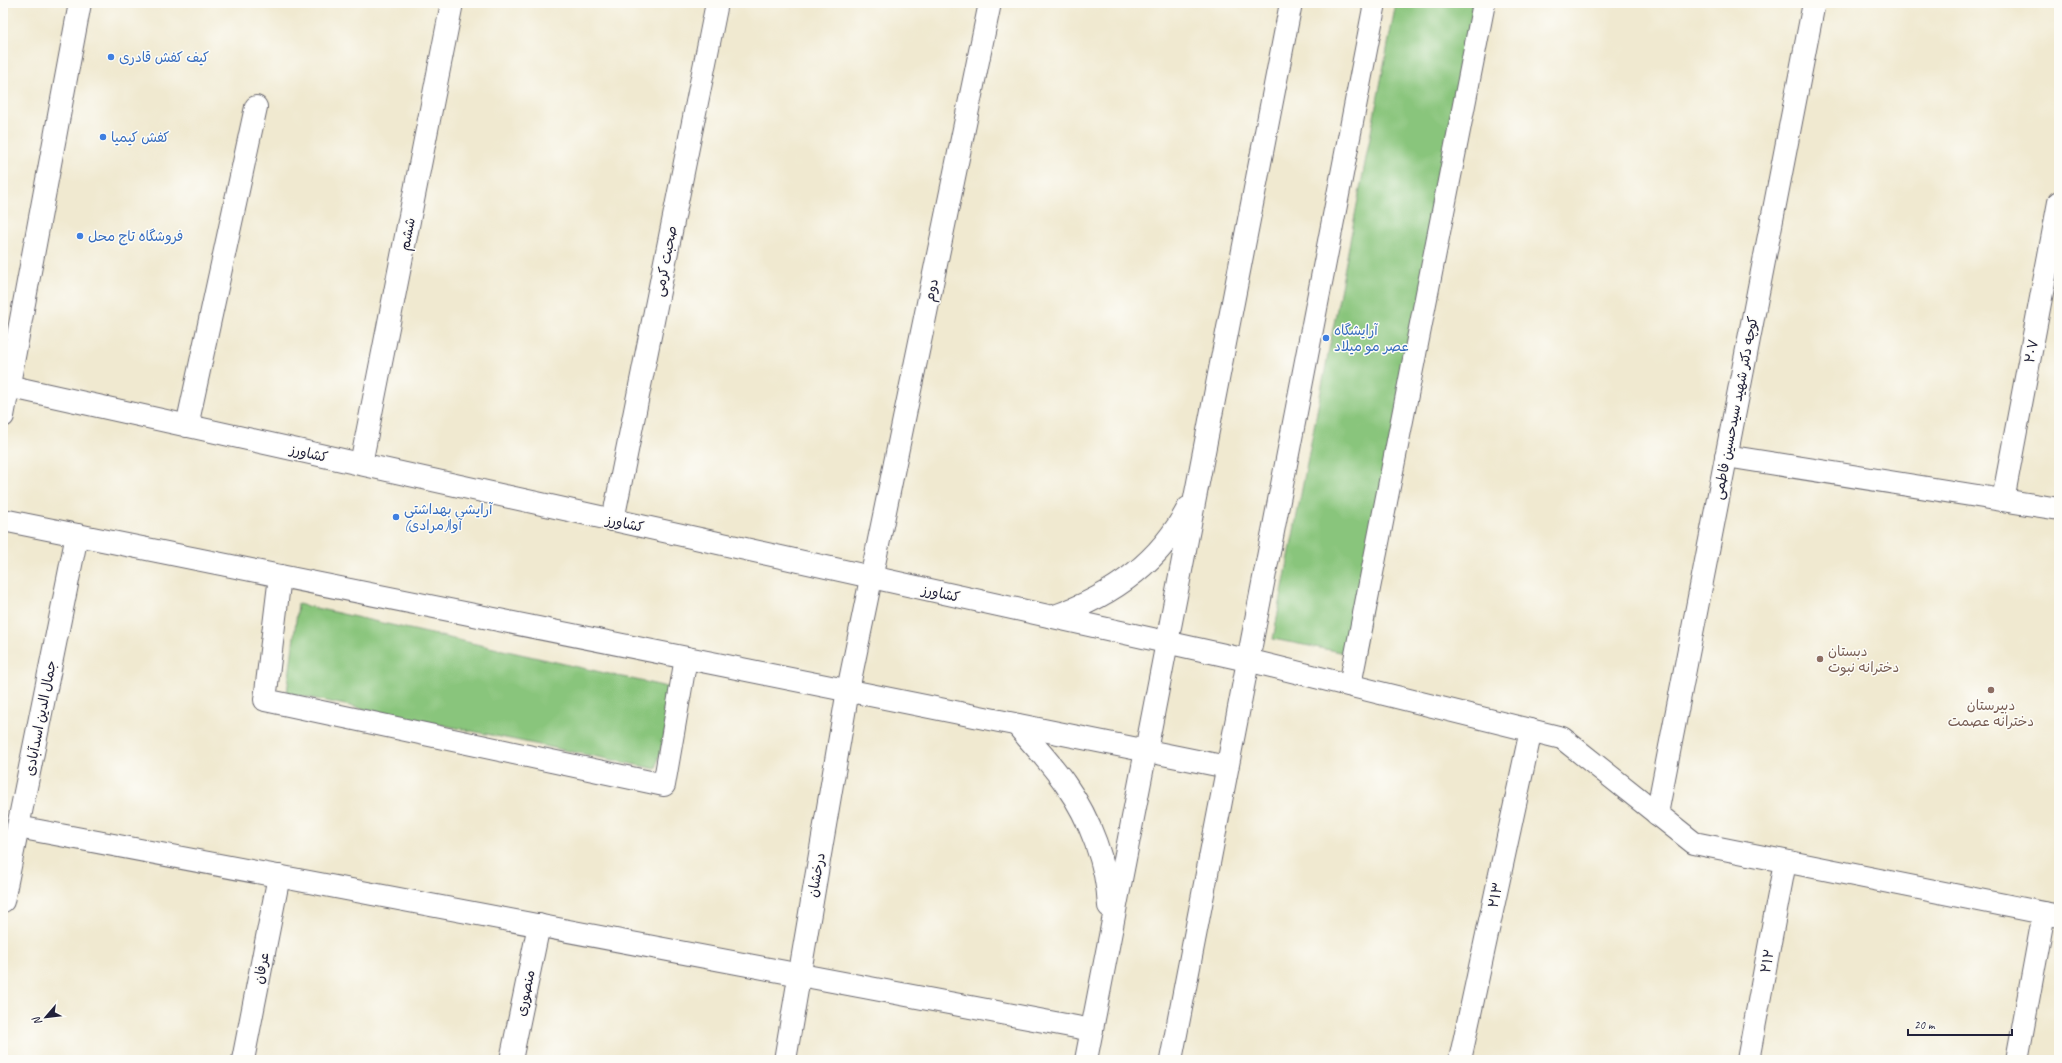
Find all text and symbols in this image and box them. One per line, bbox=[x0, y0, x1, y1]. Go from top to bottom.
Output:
place label: کیف کفش قادری bbox=[119, 49, 209, 66]
marker: کیف کفش قادری bbox=[106, 52, 116, 62]
place label: کفش کیمیا bbox=[111, 129, 170, 146]
marker: کفش کیمیا bbox=[98, 132, 108, 142]
street label: ششم bbox=[396, 216, 421, 252]
street label: صحبت کرمی bbox=[650, 224, 681, 298]
place label: فروشگاه تاج محل bbox=[88, 228, 183, 246]
marker: فروشگاه تاج محل bbox=[75, 231, 85, 241]
street label: دوم bbox=[921, 277, 944, 303]
street label: کوچه دکتر شهید سیدحسین فاطمی bbox=[1709, 315, 1763, 501]
place label: آرایشگاه عصر مو میلاد bbox=[1334, 322, 1409, 355]
marker: آرایشگاه عصر مو میلاد bbox=[1321, 333, 1331, 343]
street label: ۲۰۷ bbox=[2021, 338, 2042, 364]
street label: کشاورز bbox=[287, 441, 330, 466]
place label: آرایشی بهداشتی آوا(مرادی) bbox=[404, 501, 493, 534]
street label: کشاورز bbox=[603, 511, 645, 536]
marker: آرایشی بهداشتی آوا(مرادی) bbox=[391, 512, 401, 522]
street label: کشاورز bbox=[919, 581, 961, 606]
place label: دبستان دخترانه نبوت bbox=[1828, 643, 1899, 676]
marker: دبستان دخترانه نبوت bbox=[1815, 654, 1825, 664]
street label: جمال الدین اسدآبادی bbox=[21, 659, 60, 777]
marker: دبیرستان دخترانه عصمت bbox=[1986, 685, 1996, 695]
place label: دبیرستان دخترانه عصمت bbox=[1948, 697, 2034, 730]
street label: درخشان bbox=[804, 851, 829, 899]
street label: ۲۱۳ bbox=[1484, 881, 1507, 910]
street label: ۲۱۲ bbox=[1757, 948, 1778, 974]
street label: عرفان bbox=[250, 951, 273, 985]
street label: منصوری bbox=[512, 968, 539, 1018]
north arrow bbox=[26, 997, 66, 1037]
scale bar bbox=[1908, 1011, 2012, 1037]
text: N bbox=[28, 1013, 45, 1028]
text: 20 m bbox=[1914, 1017, 1936, 1033]

